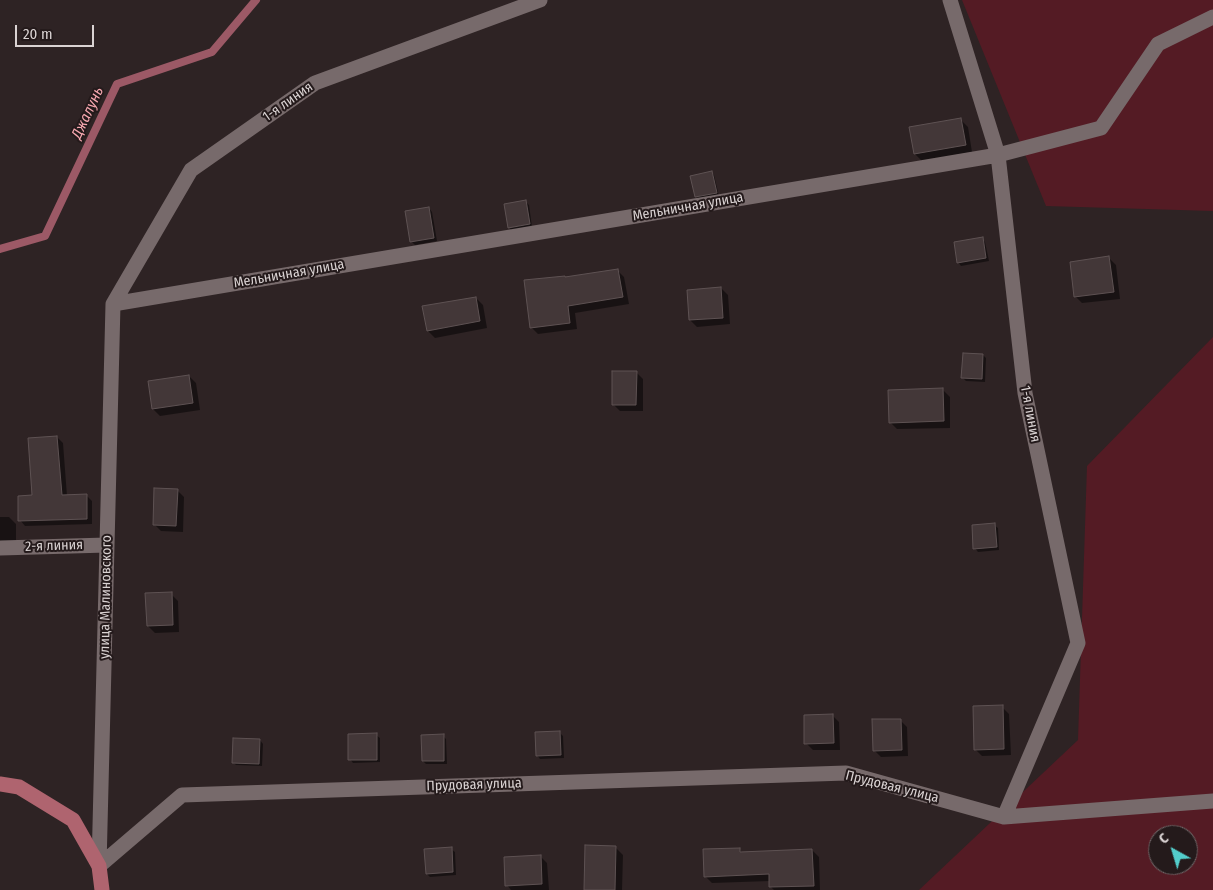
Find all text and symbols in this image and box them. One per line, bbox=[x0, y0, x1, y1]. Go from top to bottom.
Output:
scale bar bbox=[18, 15, 96, 47]
text: 20 m bbox=[23, 25, 53, 43]
street label: 1-я линия bbox=[260, 79, 316, 125]
water label: Джалунь bbox=[68, 84, 108, 142]
street label: Мельничная улица bbox=[631, 189, 745, 225]
street label: Мельничная улица bbox=[232, 256, 346, 292]
street label: 1-я линия bbox=[1016, 384, 1044, 444]
street label: улица Малиновского bbox=[97, 535, 115, 659]
street label: 2-я линия bbox=[25, 537, 83, 555]
street label: Прудовая улица bbox=[844, 767, 940, 807]
street label: Прудовая улица bbox=[426, 775, 522, 795]
north arrow bbox=[1148, 825, 1198, 875]
text: С bbox=[1156, 830, 1172, 848]

